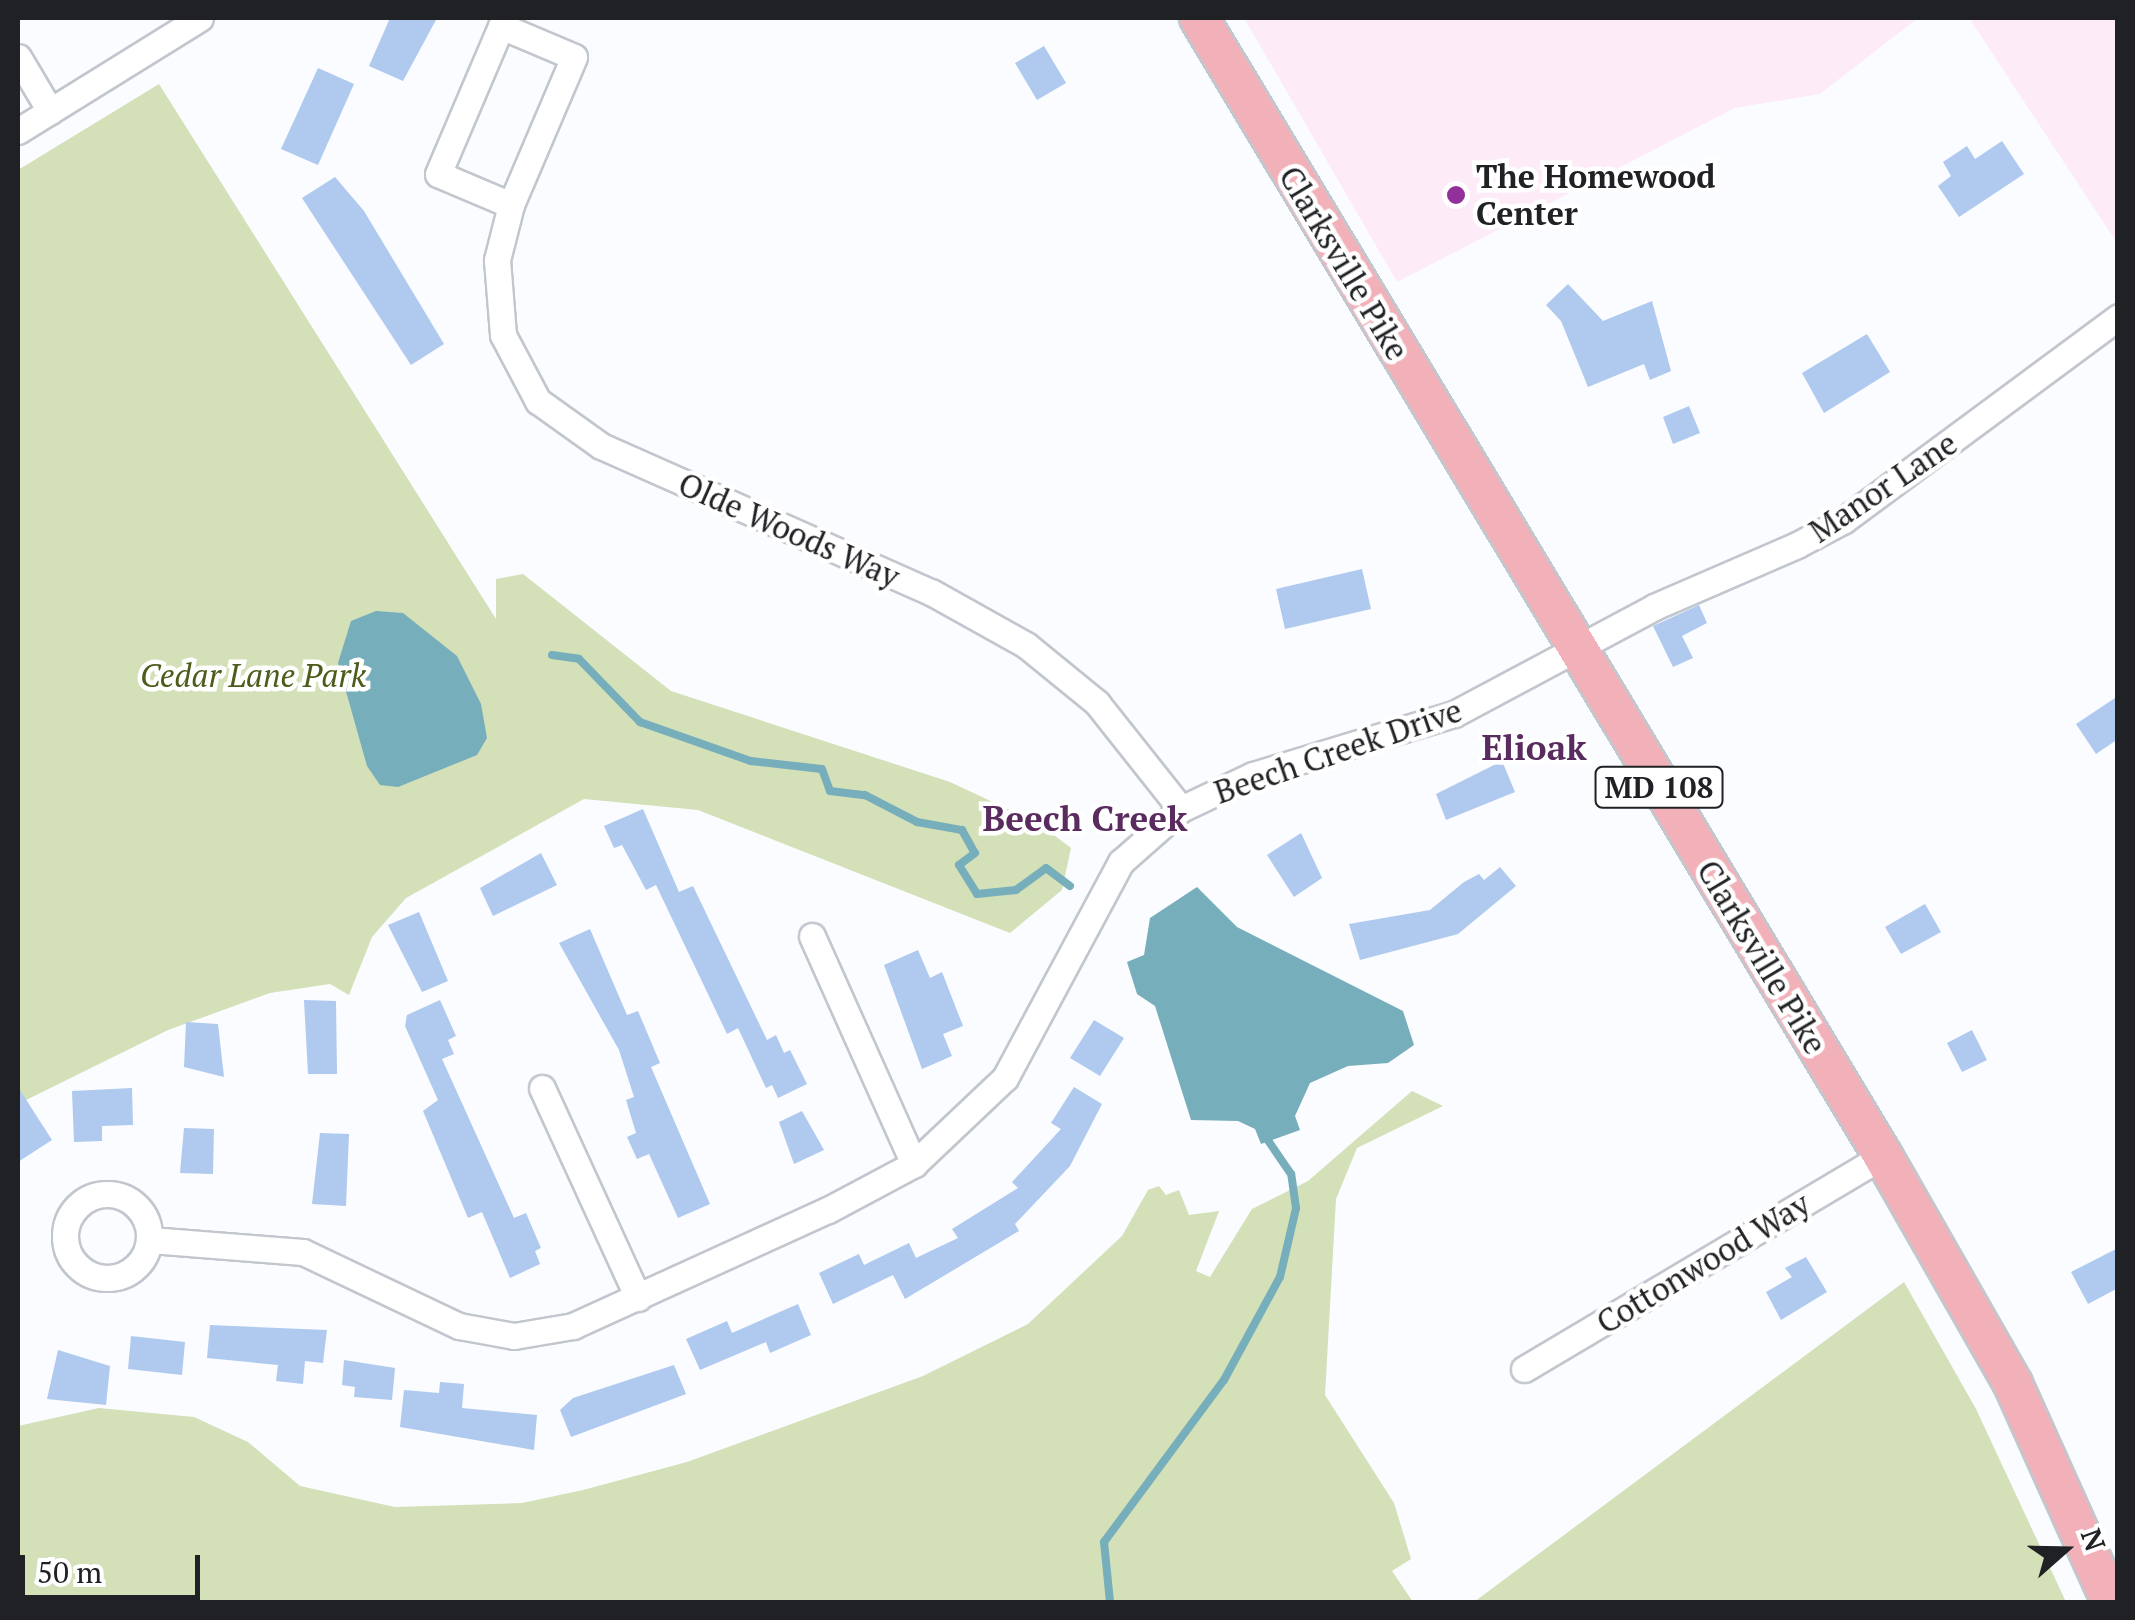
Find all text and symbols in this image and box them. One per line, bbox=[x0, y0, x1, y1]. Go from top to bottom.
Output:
place label: The Homewood Center bbox=[1476, 158, 1716, 233]
street label: Clarksville Pike bbox=[1271, 159, 1417, 367]
marker: The Homewood Center bbox=[1445, 184, 1467, 206]
street label: Manor Lane bbox=[1802, 424, 1964, 550]
street label: Olde Woods Way bbox=[673, 464, 905, 596]
park label: Cedar Lane Park bbox=[140, 656, 366, 694]
street label: Beech Creek Drive bbox=[1209, 691, 1467, 811]
district label: Elioak bbox=[1481, 726, 1587, 768]
road number: MD 108 bbox=[1594, 762, 1724, 812]
district label: Beech Creek bbox=[983, 797, 1187, 839]
street label: Clarksville Pike bbox=[1689, 853, 1835, 1061]
street label: Cottonwood Way bbox=[1590, 1184, 1816, 1342]
north arrow bbox=[2015, 1500, 2115, 1600]
text: N bbox=[2073, 1523, 2115, 1556]
scale bar bbox=[25, 1535, 205, 1597]
text: 50 m bbox=[37, 1552, 102, 1592]

